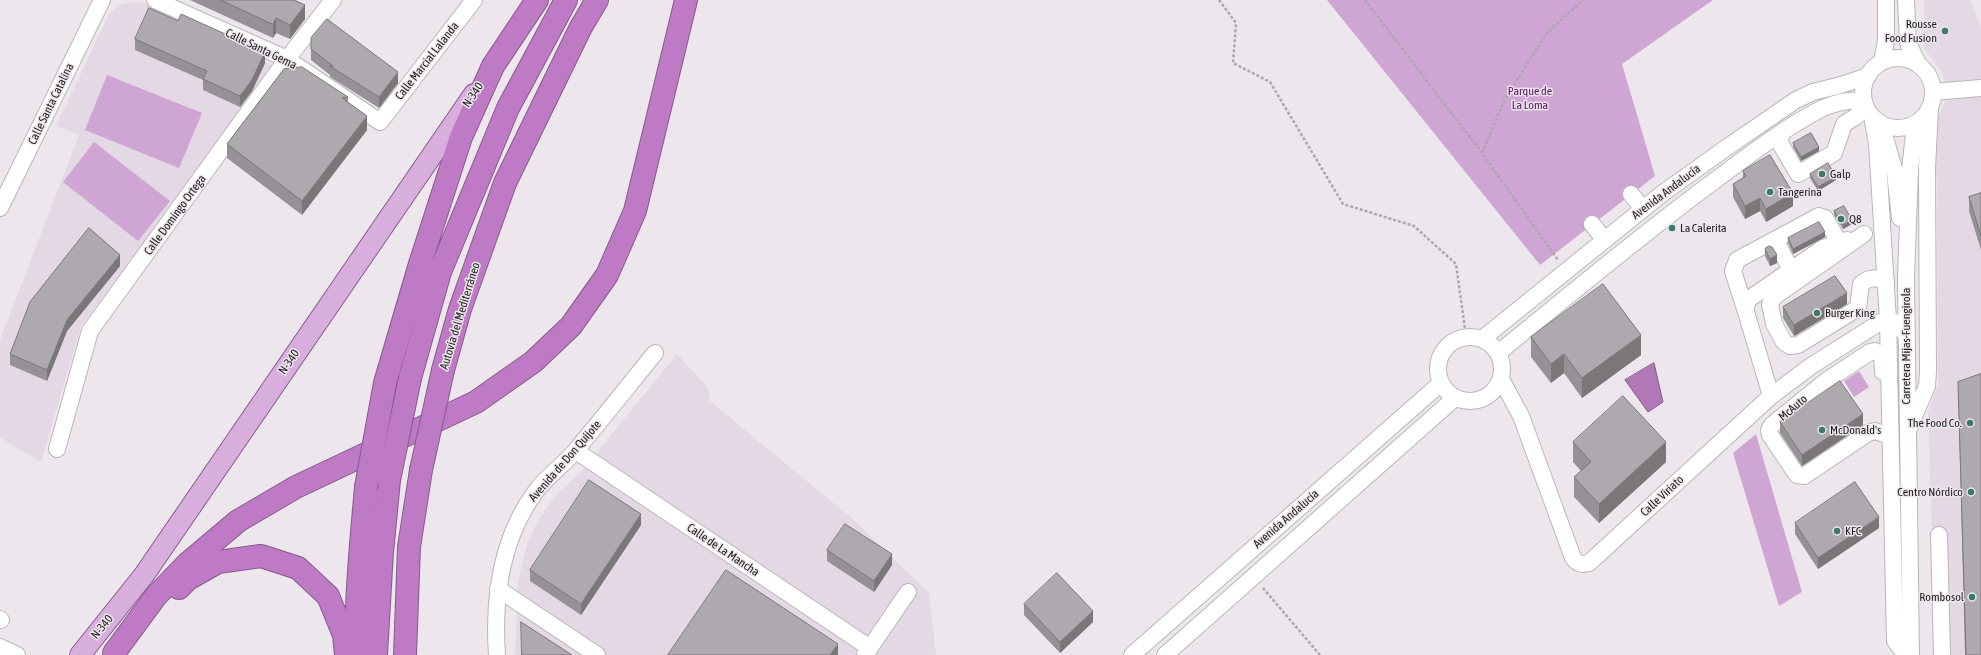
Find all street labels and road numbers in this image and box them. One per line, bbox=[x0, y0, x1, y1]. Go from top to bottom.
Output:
street label: Calle Marcial Lalanda bbox=[392, 19, 462, 103]
street label: Calle Santa Gema bbox=[223, 26, 299, 72]
street label: Calle Santa Catalina bbox=[25, 61, 77, 147]
street label: N-340 bbox=[459, 80, 487, 110]
street label: Avenida Andalucía bbox=[1629, 161, 1703, 223]
street label: Calle Domingo Ortega bbox=[141, 172, 209, 258]
street label: Autovía del Mediterráneo bbox=[437, 261, 483, 371]
street label: Carretera Mijas-Fuengirola bbox=[1899, 288, 1913, 404]
street label: N-340 bbox=[275, 347, 303, 377]
street label: McAuto bbox=[1776, 392, 1810, 424]
street label: Avenida de Don Quijote bbox=[526, 417, 604, 505]
street label: Calle Viriato bbox=[1637, 472, 1687, 520]
street label: Avenida Andalucía bbox=[1250, 487, 1322, 551]
street label: Calle de La Mancha bbox=[684, 520, 762, 580]
street label: N-340 bbox=[88, 612, 116, 642]

